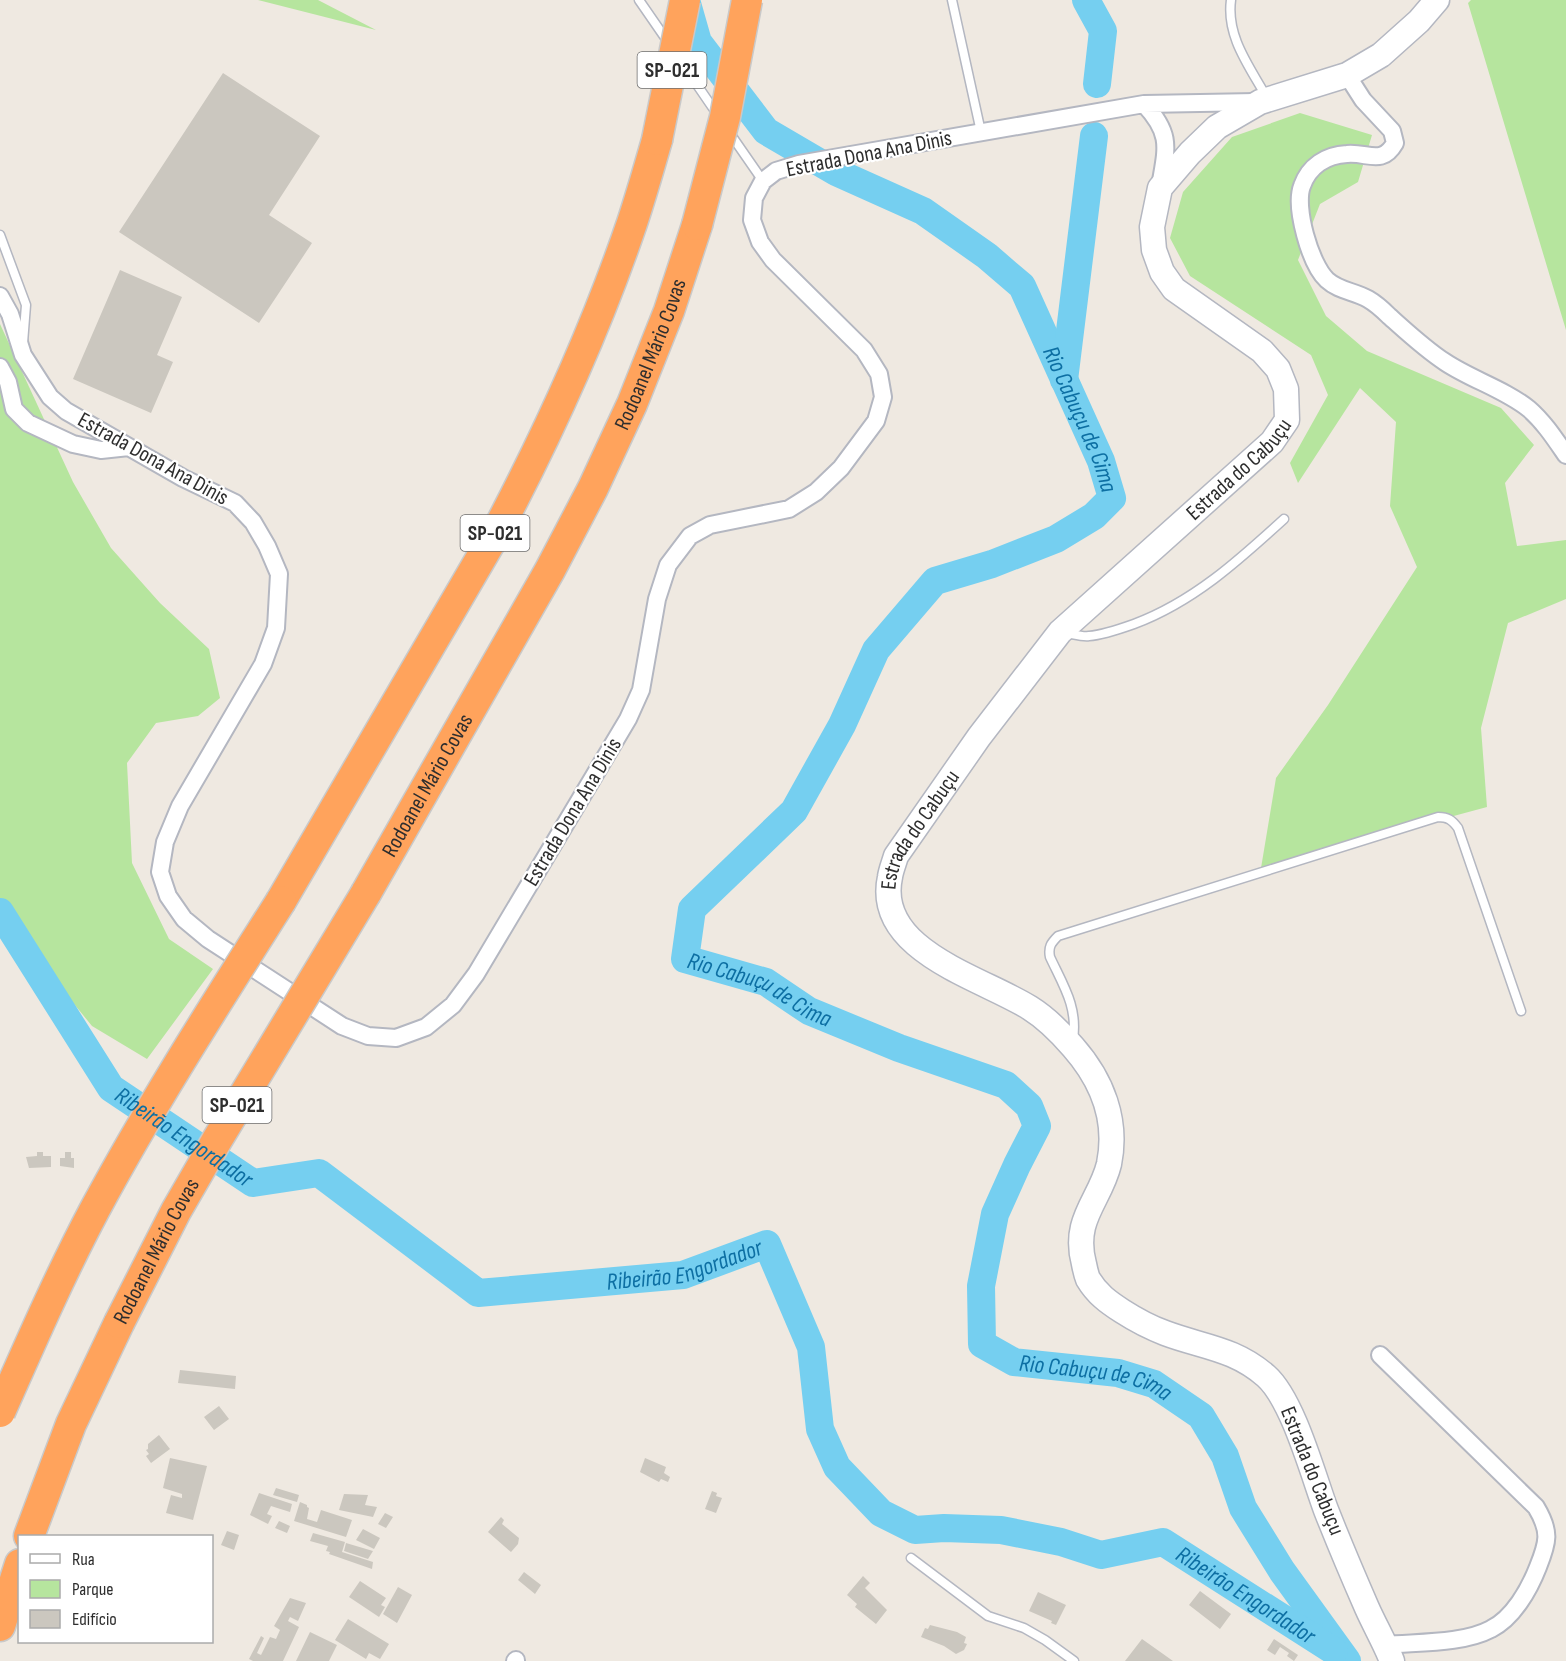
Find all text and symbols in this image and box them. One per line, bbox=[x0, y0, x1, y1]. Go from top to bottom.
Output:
road number: SP-021 bbox=[638, 52, 706, 88]
street label: Estrada Dona Ana Dinis bbox=[784, 125, 954, 183]
street label: Rodoanel Mário Covas bbox=[608, 275, 692, 434]
water label: Rio Cabuçu de Cima bbox=[1037, 342, 1124, 496]
street label: Estrada Dona Ana Dinis bbox=[73, 406, 233, 512]
street label: Estrada do Cabuçu bbox=[1180, 413, 1298, 526]
road number: SP-021 bbox=[460, 515, 530, 551]
street label: Rodoanel Mário Covas bbox=[376, 709, 479, 862]
street label: Estrada Dona Ana Dinis bbox=[518, 733, 628, 891]
street label: Estrada do Cabuçu bbox=[875, 765, 965, 891]
water label: Rio Cabuçu de Cima bbox=[684, 946, 836, 1033]
water label: Ribeirão Engordador bbox=[110, 1080, 260, 1194]
road number: SP-021 bbox=[202, 1087, 272, 1123]
street label: Rodoanel Mário Covas bbox=[107, 1173, 205, 1328]
water label: Ribeirão Engordador bbox=[605, 1232, 767, 1296]
water label: Rio Cabuçu de Cima bbox=[1018, 1348, 1178, 1407]
street label: Estrada do Cabuçu bbox=[1274, 1403, 1350, 1539]
legend bbox=[18, 1535, 213, 1643]
water label: Ribeirão Engordador bbox=[1171, 1540, 1322, 1651]
text: Rua bbox=[72, 1549, 95, 1570]
text: Parque bbox=[72, 1579, 113, 1600]
text: Edifício bbox=[72, 1609, 117, 1630]

